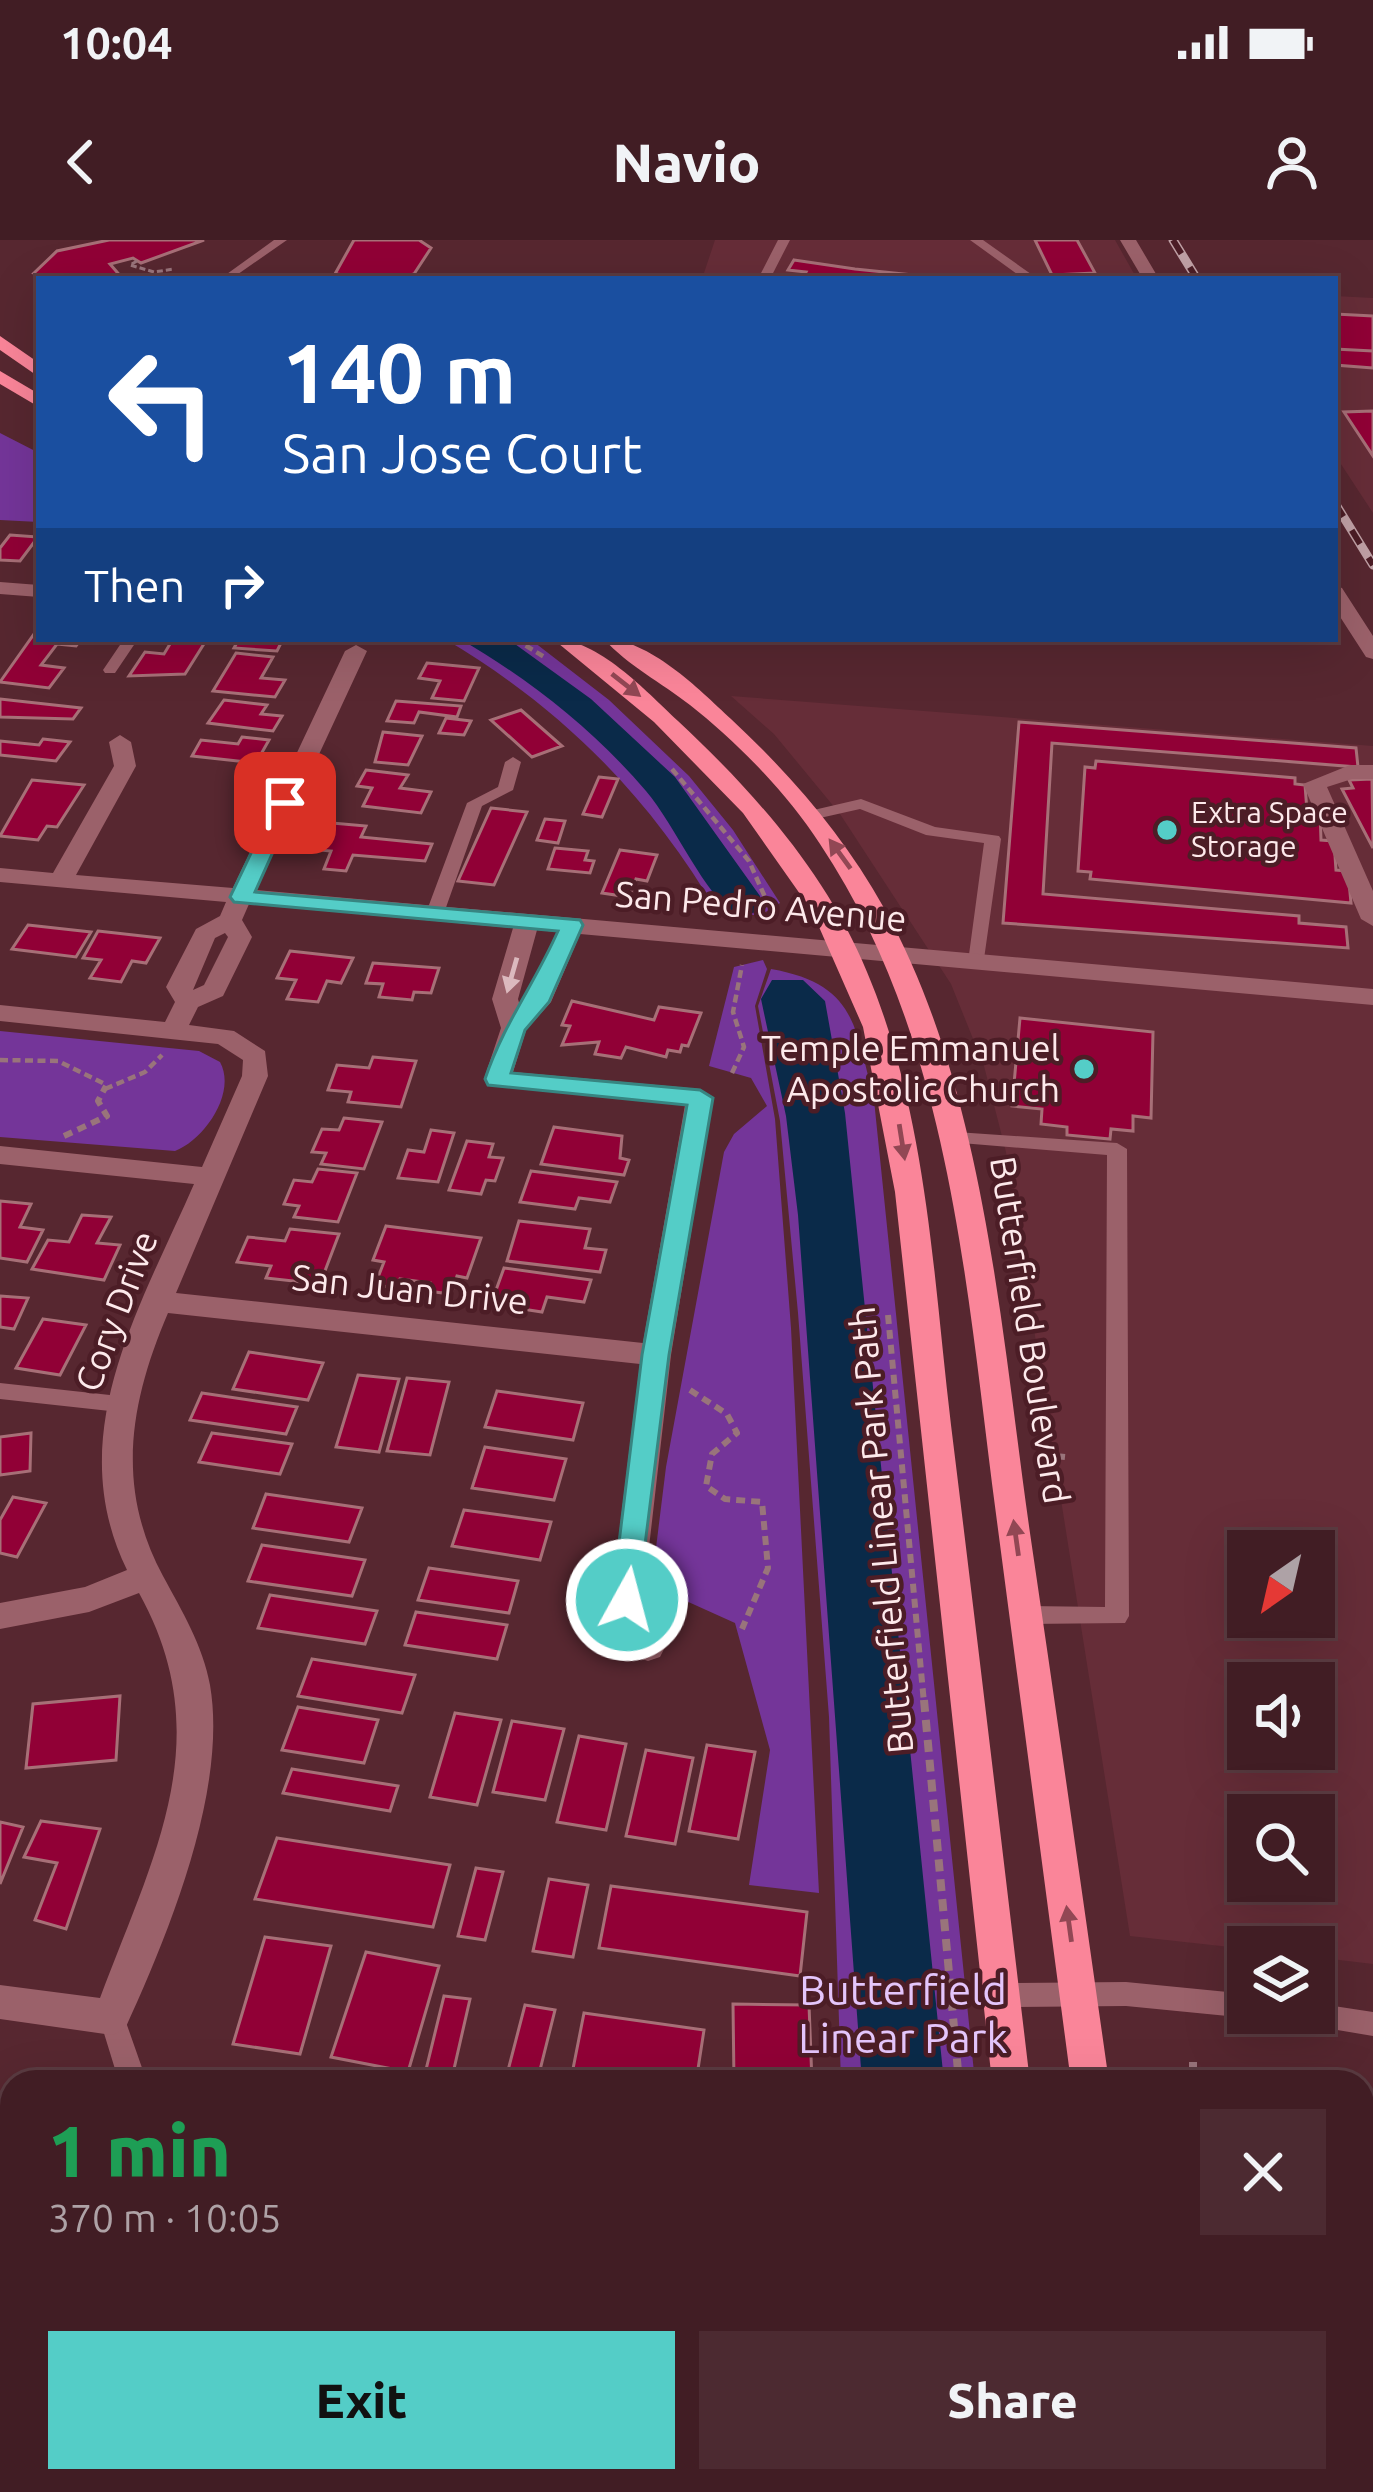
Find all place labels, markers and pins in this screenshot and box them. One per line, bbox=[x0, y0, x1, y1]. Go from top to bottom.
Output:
pin bbox=[234, 752, 336, 854]
place label: Extra Space Storage bbox=[1191, 795, 1348, 863]
marker: Extra Space Storage bbox=[1154, 817, 1180, 843]
place label: Temple Emmanuel Apostolic Church bbox=[761, 1027, 1060, 1109]
marker: Temple Emmanuel Apostolic Church bbox=[1071, 1056, 1097, 1082]

